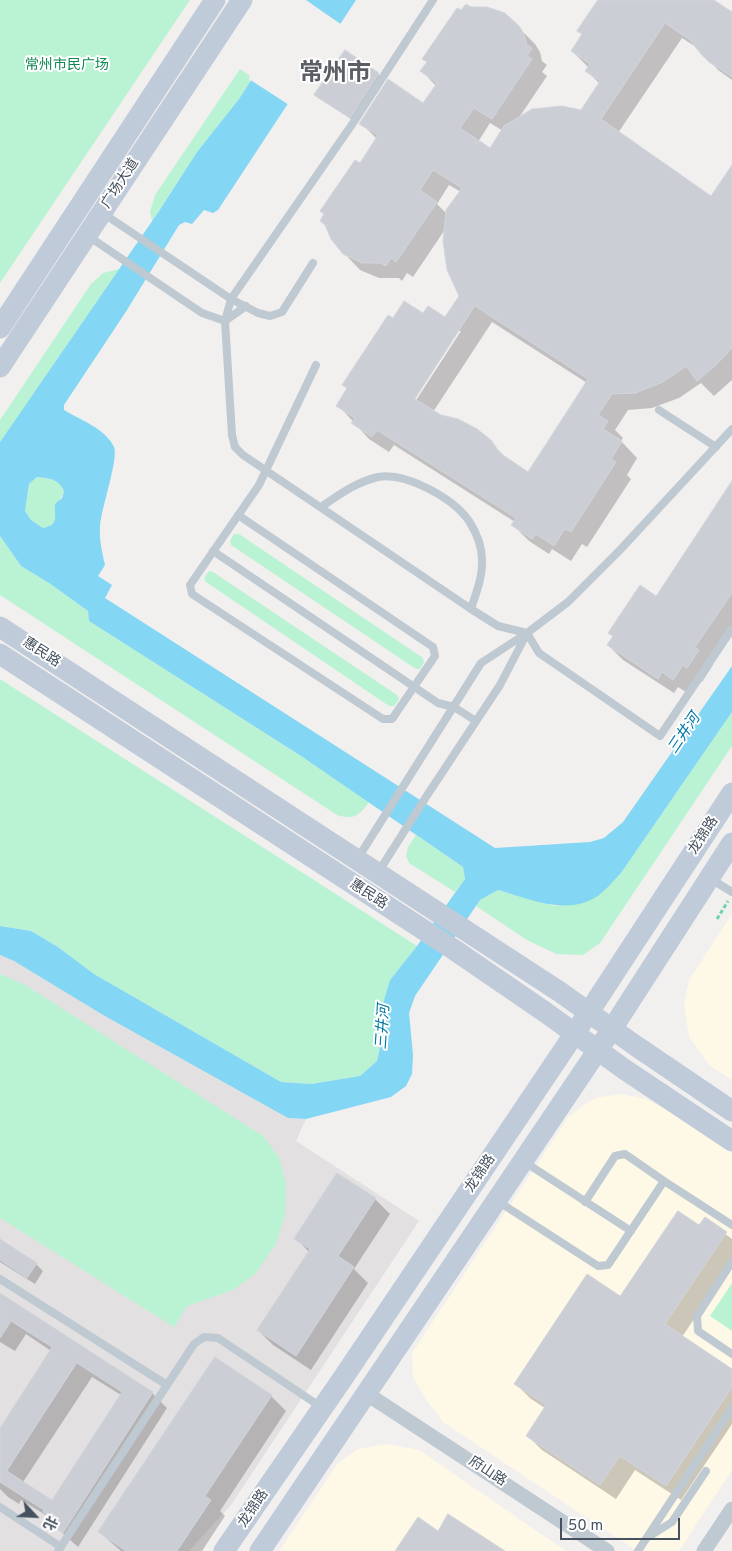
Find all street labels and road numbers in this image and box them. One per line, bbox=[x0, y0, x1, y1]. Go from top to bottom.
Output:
street label: 广场大道 bbox=[99, 156, 143, 212]
street label: 惠民路 bbox=[19, 635, 63, 671]
street label: 龙锦路 bbox=[686, 814, 722, 858]
street label: 惠民路 bbox=[346, 877, 390, 913]
street label: 龙锦路 bbox=[462, 1152, 500, 1196]
street label: 府山路 bbox=[465, 1454, 509, 1490]
street label: 龙锦路 bbox=[235, 1487, 273, 1531]

